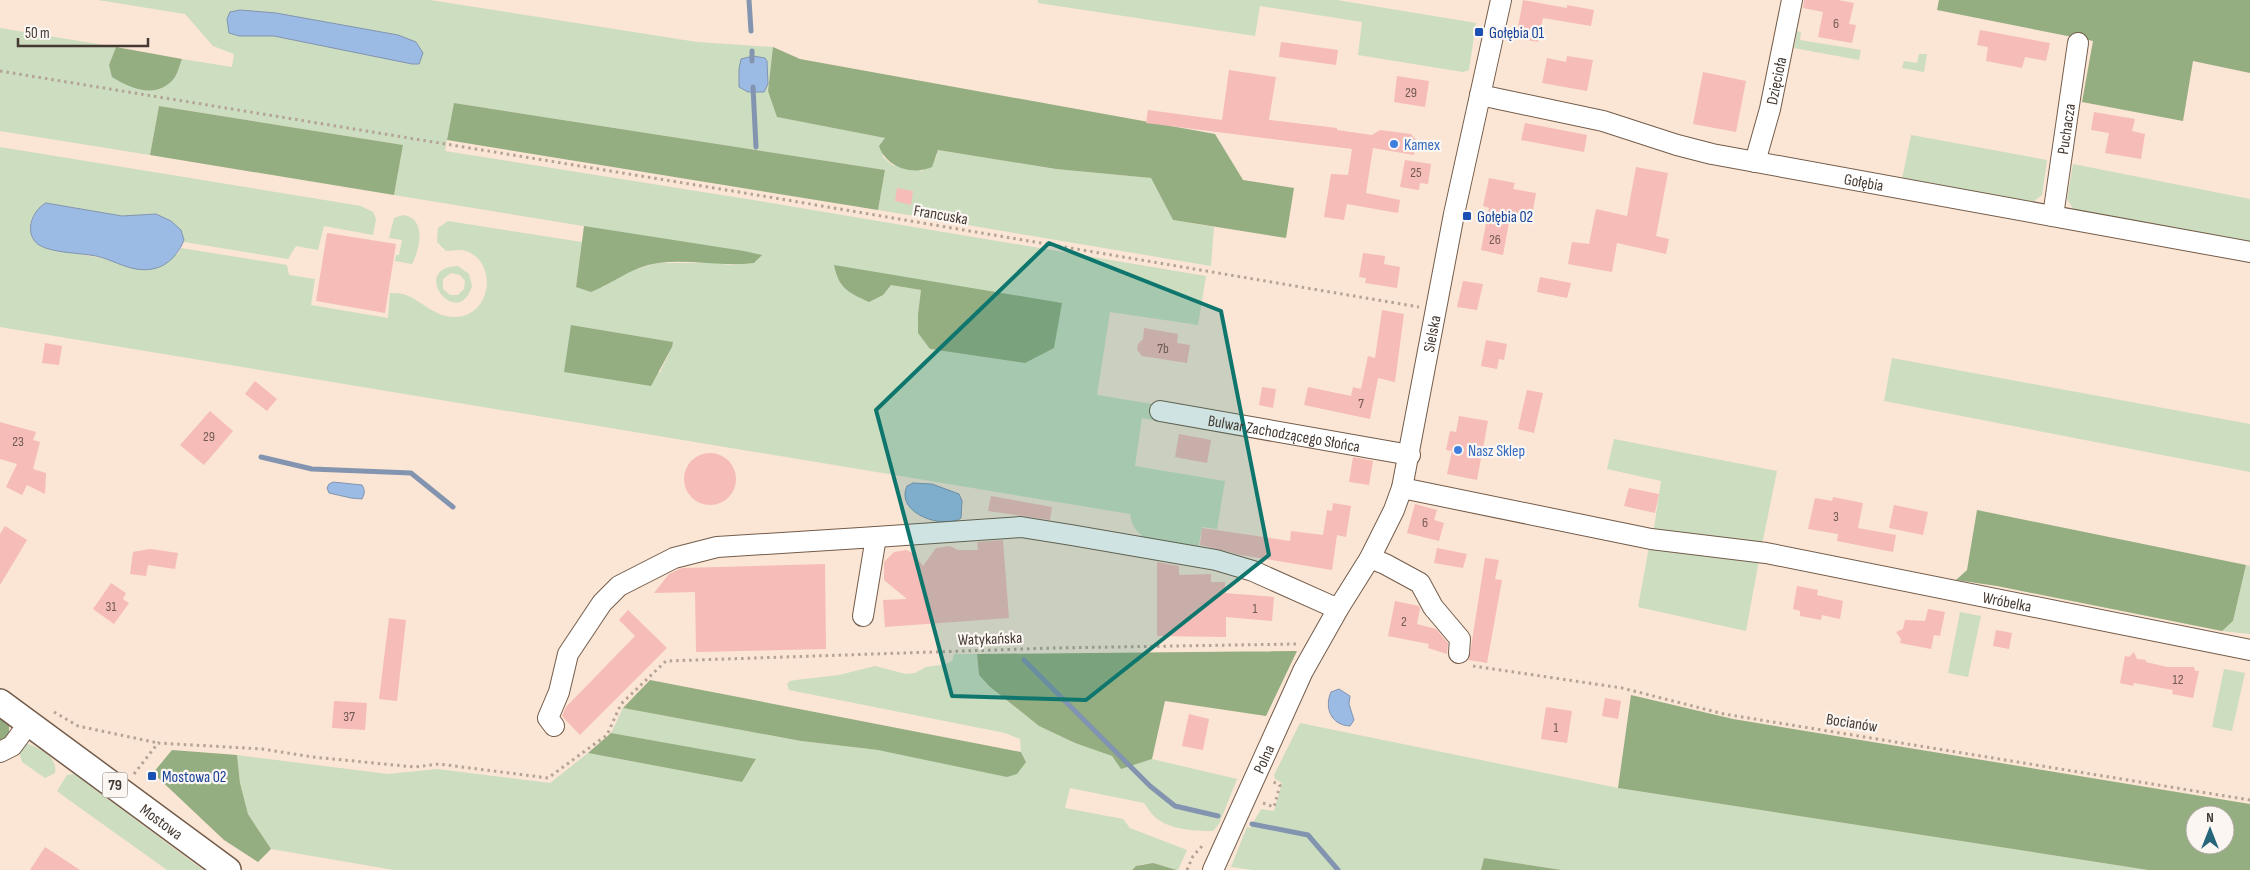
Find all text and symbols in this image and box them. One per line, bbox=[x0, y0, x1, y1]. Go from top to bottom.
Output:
scale bar bbox=[18, 15, 148, 47]
house number: 6 bbox=[1833, 15, 1839, 32]
text: 50 m bbox=[25, 24, 50, 43]
place label: Gołębia 01 bbox=[1489, 24, 1545, 43]
marker: Gołębia 01 bbox=[1473, 26, 1485, 38]
street label: Dzięcioła bbox=[1763, 55, 1791, 106]
house number: 29 bbox=[1405, 84, 1417, 101]
street label: Puchacza bbox=[2054, 102, 2080, 156]
place label: Kamex bbox=[1404, 136, 1440, 155]
marker: Kamex bbox=[1388, 138, 1400, 150]
house number: 25 bbox=[1410, 164, 1422, 181]
street label: Gołębia bbox=[1842, 170, 1885, 196]
street label: Francuska bbox=[912, 201, 969, 230]
place label: Gołębia 02 bbox=[1477, 208, 1533, 227]
marker: Gołębia 02 bbox=[1461, 210, 1473, 222]
house number: 26 bbox=[1489, 231, 1501, 248]
street label: Sielska bbox=[1420, 314, 1446, 354]
house number: 7b bbox=[1157, 340, 1169, 357]
house number: 7 bbox=[1358, 395, 1364, 412]
street label: Bulwar Zachodzącego Słońca bbox=[1206, 412, 1361, 457]
house number: 29 bbox=[203, 428, 215, 445]
house number: 23 bbox=[12, 433, 24, 450]
place label: Nasz Sklep bbox=[1468, 442, 1525, 461]
marker: Nasz Sklep bbox=[1452, 444, 1464, 456]
house number: 3 bbox=[1833, 508, 1839, 525]
house number: 6 bbox=[1422, 514, 1428, 531]
street label: Wróbelka bbox=[1981, 589, 2033, 617]
house number: 31 bbox=[106, 598, 116, 615]
house number: 1 bbox=[1253, 600, 1258, 617]
house number: 2 bbox=[1401, 613, 1407, 630]
street label: Watykańska bbox=[958, 629, 1023, 650]
house number: 12 bbox=[2173, 671, 2184, 688]
house number: 37 bbox=[343, 708, 355, 725]
street label: Bocianów bbox=[1825, 710, 1879, 737]
house number: 1 bbox=[1554, 719, 1559, 736]
street label: Polna bbox=[1250, 742, 1279, 777]
place label: Mostowa 02 bbox=[162, 768, 226, 787]
marker: Mostowa 02 bbox=[146, 770, 158, 782]
road number: 79 bbox=[102, 772, 128, 798]
street label: Mostowa bbox=[136, 800, 186, 844]
north arrow bbox=[2185, 805, 2235, 855]
text: N bbox=[2206, 809, 2214, 826]

